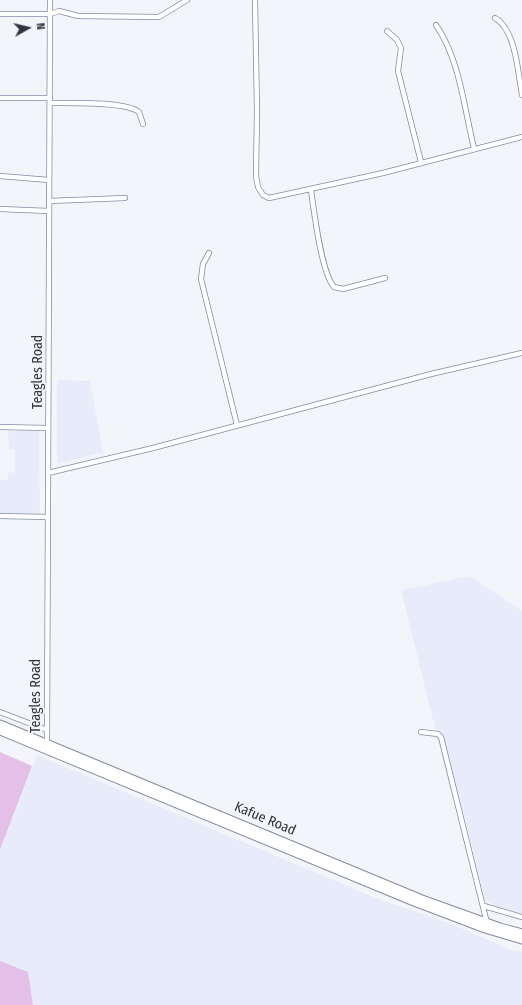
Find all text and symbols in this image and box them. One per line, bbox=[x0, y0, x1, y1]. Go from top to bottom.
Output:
north arrow bbox=[8, 8, 48, 48]
text: N bbox=[33, 22, 47, 30]
street label: Teagles Road bbox=[30, 335, 46, 409]
street label: Teagles Road bbox=[28, 659, 44, 733]
street label: Kafue Road bbox=[232, 799, 298, 839]

